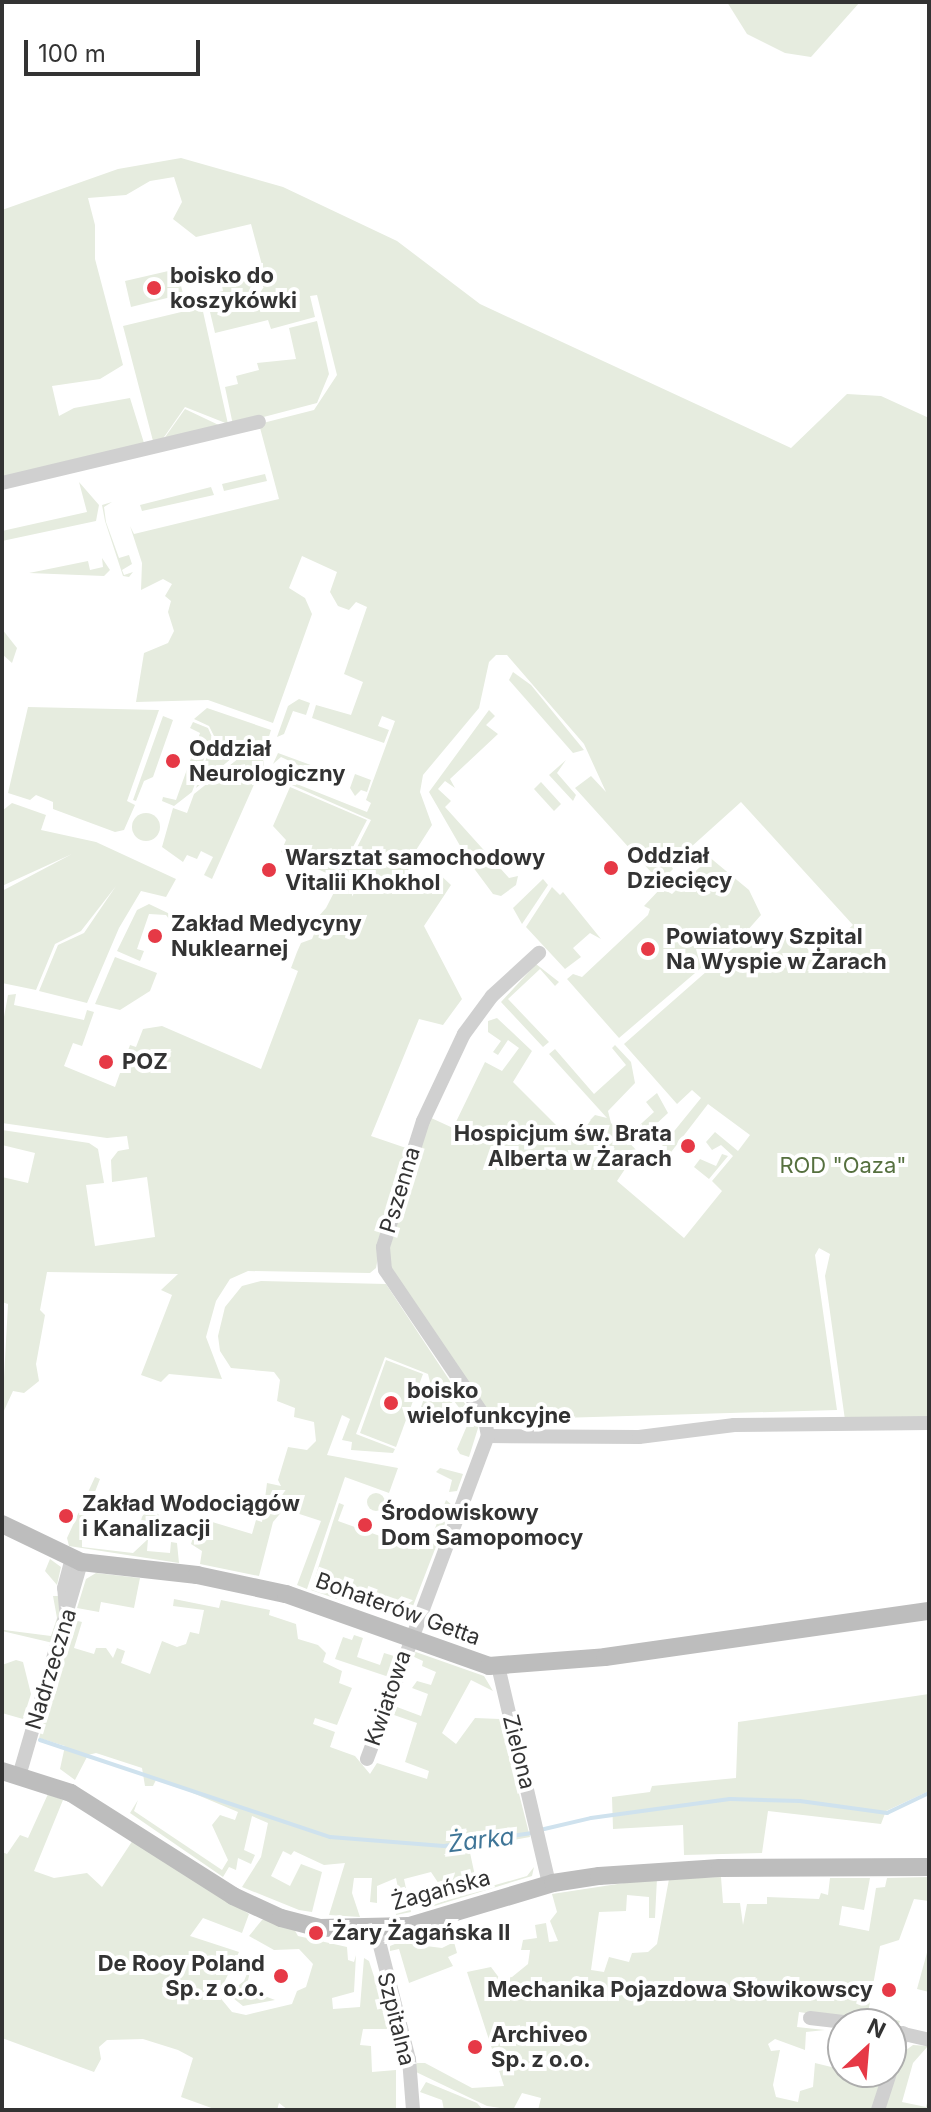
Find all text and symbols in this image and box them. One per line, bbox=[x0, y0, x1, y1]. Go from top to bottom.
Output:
scale bar bbox=[28, 24, 204, 74]
text: 100 m bbox=[38, 39, 106, 68]
place label: boisko do koszykówki bbox=[170, 262, 297, 314]
marker: boisko do koszykówki bbox=[145, 279, 163, 297]
place label: Oddział Neurologiczny bbox=[189, 735, 345, 786]
marker: Oddział Neurologiczny bbox=[164, 752, 182, 770]
place label: Oddział Dziecięcy bbox=[627, 842, 732, 894]
place label: Warsztat samochodowy Vitalii Khokhol bbox=[285, 844, 545, 896]
marker: Oddział Dziecięcy bbox=[602, 859, 620, 877]
marker: Warsztat samochodowy Vitalii Khokhol bbox=[260, 861, 278, 879]
place label: Zakład Medycyny Nuklearnej bbox=[171, 910, 362, 962]
place label: Powiatowy Szpital Na Wyspie w Żarach bbox=[666, 923, 887, 974]
marker: Zakład Medycyny Nuklearnej bbox=[146, 927, 164, 945]
marker: Powiatowy Szpital Na Wyspie w Żarach bbox=[637, 938, 659, 960]
place label: POZ bbox=[122, 1049, 168, 1075]
marker: POZ bbox=[97, 1053, 115, 1071]
place label: Hospicjum św. Brata Alberta w Żarach bbox=[453, 1120, 672, 1172]
marker: Hospicjum św. Brata Alberta w Żarach bbox=[679, 1137, 697, 1155]
street label: Pszenna bbox=[374, 1144, 426, 1236]
park label: ROD "Oaza" bbox=[779, 1153, 907, 1179]
place label: boisko wielofunkcyjne bbox=[407, 1377, 571, 1428]
marker: boisko wielofunkcyjne bbox=[382, 1394, 400, 1412]
place label: Zakład Wodociągów i Kanalizacji bbox=[82, 1490, 300, 1542]
place label: Środowiskowy Dom Samopomocy bbox=[381, 1499, 583, 1550]
marker: Zakład Wodociągów i Kanalizacji bbox=[57, 1507, 75, 1525]
marker: Środowiskowy Dom Samopomocy bbox=[356, 1516, 374, 1534]
street label: Bohaterów Getta bbox=[312, 1567, 484, 1651]
street label: Nadrzeczna bbox=[20, 1605, 82, 1733]
street label: Kwiatowa bbox=[359, 1647, 417, 1749]
street label: Zielona bbox=[497, 1712, 541, 1792]
water label: Żarka bbox=[446, 1822, 516, 1858]
street label: Żagańska bbox=[389, 1864, 493, 1916]
place label: Żary Żagańska II bbox=[332, 1920, 510, 1946]
marker: Żary Żagańska II bbox=[307, 1924, 325, 1942]
place label: De Rooy Poland Sp. z o.o. bbox=[98, 1950, 265, 2002]
marker: De Rooy Poland Sp. z o.o. bbox=[272, 1967, 290, 1985]
street label: Szpitalna bbox=[372, 1970, 420, 2068]
place label: Mechanika Pojazdowa Słowikowscy bbox=[487, 1977, 873, 2003]
marker: Mechanika Pojazdowa Słowikowscy bbox=[880, 1981, 898, 1999]
north arrow bbox=[827, 2008, 907, 2088]
text: N bbox=[863, 2013, 890, 2044]
place label: Archiveo Sp. z o.o. bbox=[491, 2021, 591, 2072]
marker: Archiveo Sp. z o.o. bbox=[466, 2038, 484, 2056]

